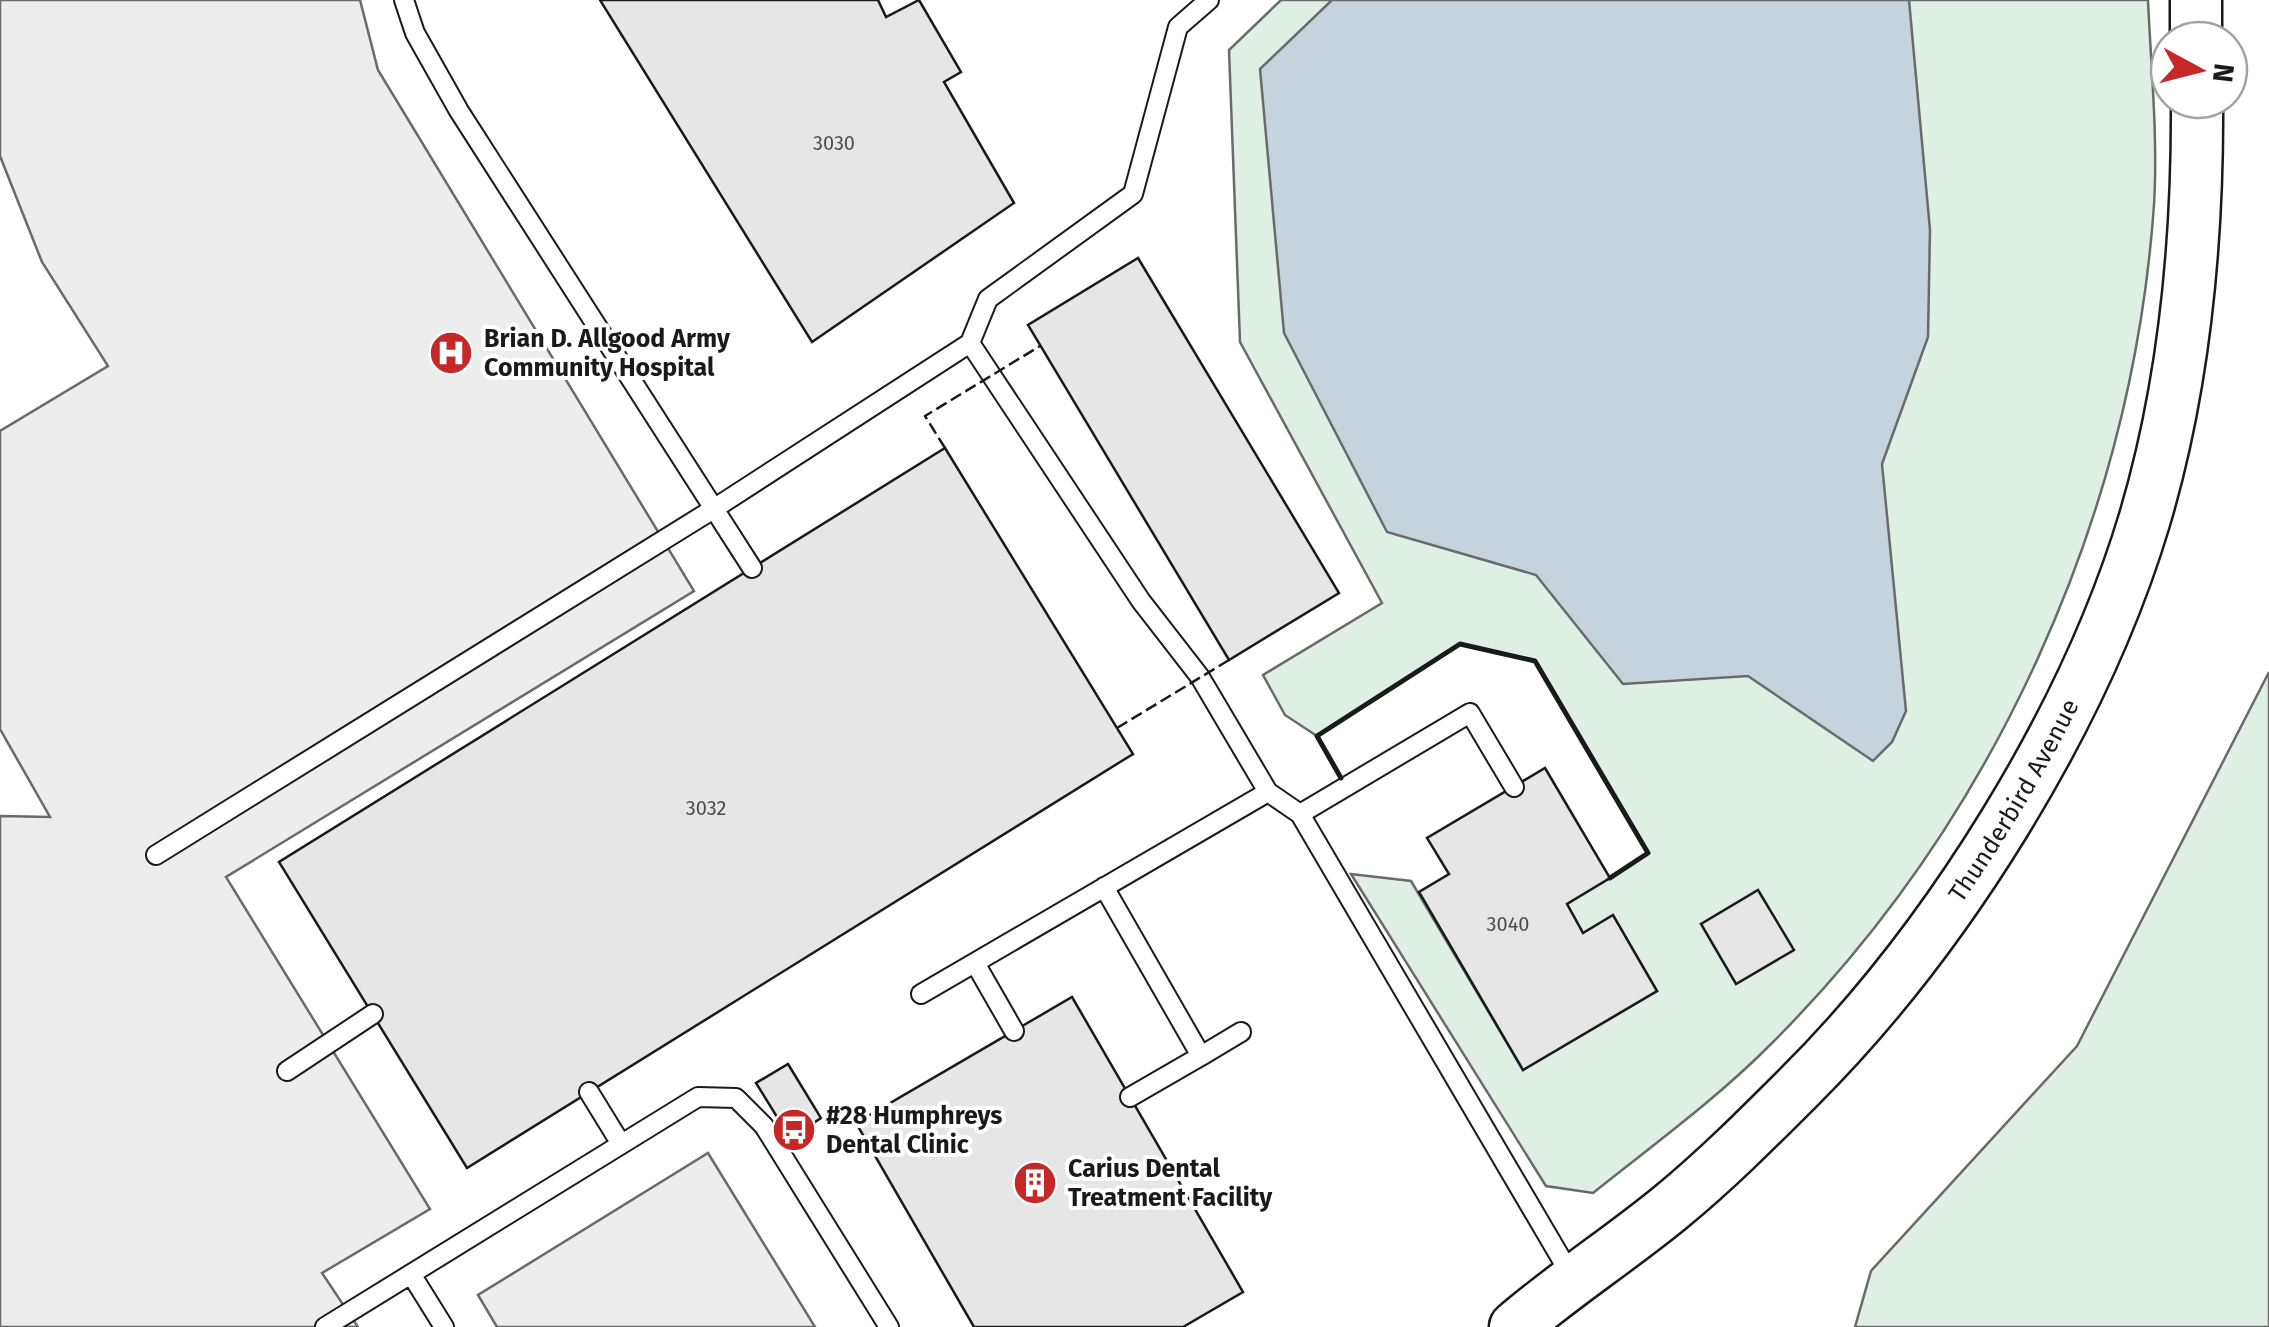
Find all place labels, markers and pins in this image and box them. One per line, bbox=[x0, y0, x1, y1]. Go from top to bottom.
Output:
place label: Brian D. Allgood Army Community Hospital bbox=[484, 324, 731, 383]
hospital icon: Brian D. Allgood Army Community Hospital bbox=[428, 330, 474, 376]
place label: #28 Humphreys Dental Clinic bbox=[826, 1101, 1002, 1160]
bus stop icon: #28 Humphreys Dental Clinic bbox=[771, 1107, 817, 1153]
place label: Carius Dental Treatment Facility bbox=[1068, 1154, 1273, 1213]
building icon: Carius Dental Treatment Facility bbox=[1012, 1160, 1058, 1206]

